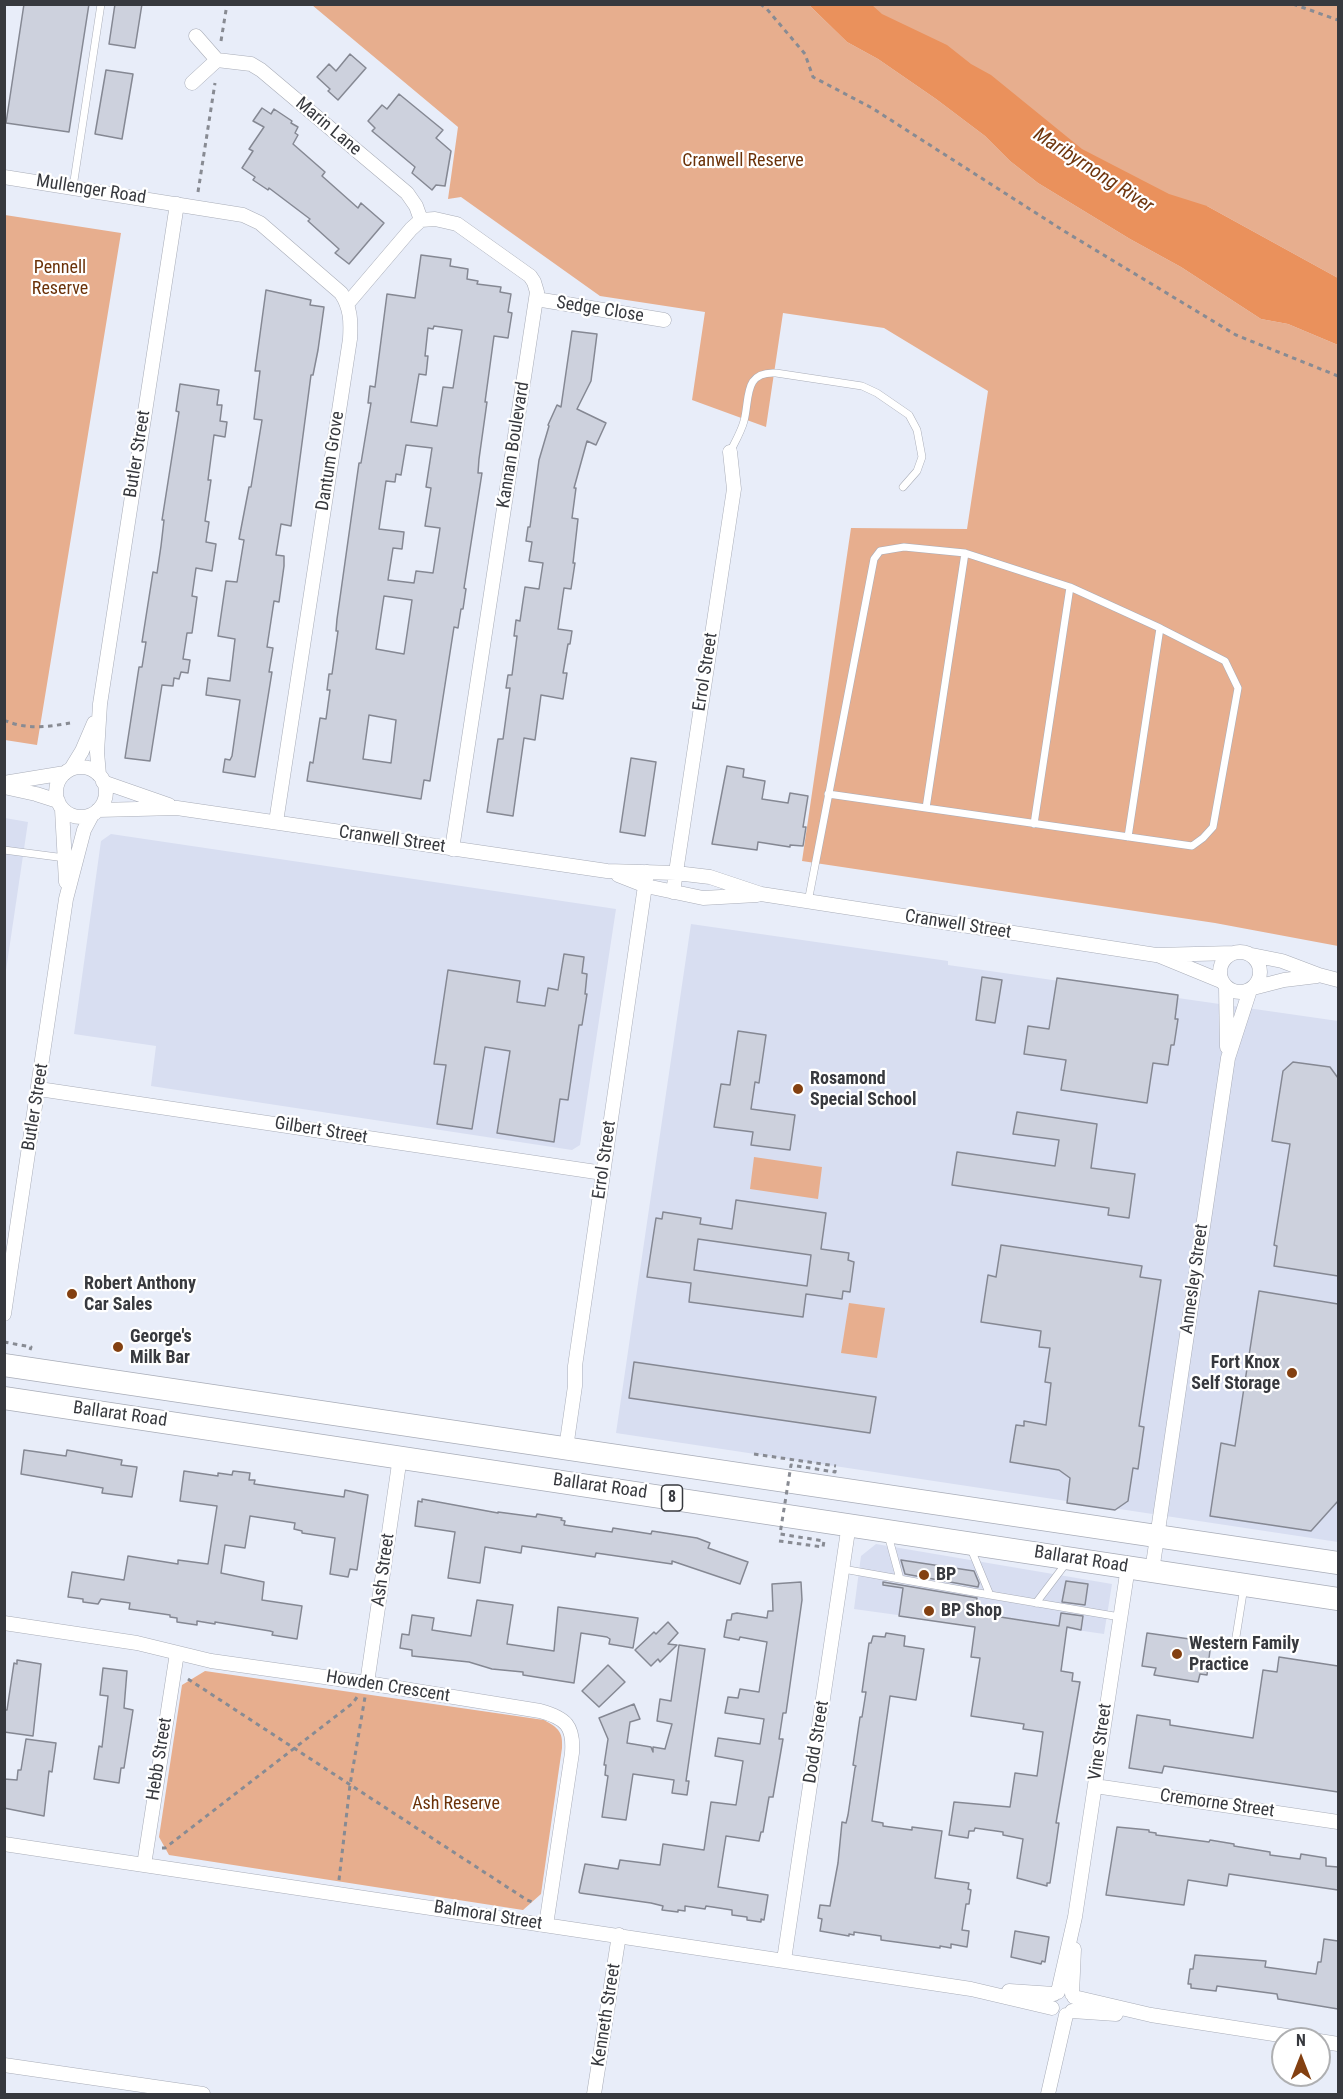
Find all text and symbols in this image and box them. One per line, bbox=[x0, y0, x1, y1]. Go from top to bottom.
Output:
street label: Marin Lane bbox=[291, 93, 365, 161]
water label: Maribyrnong River bbox=[1028, 123, 1158, 219]
park label: Cranwell Reserve bbox=[682, 150, 804, 172]
street label: Mullenger Road bbox=[35, 171, 147, 209]
park label: Pennell Reserve bbox=[32, 257, 88, 300]
street label: Sedge Close bbox=[555, 292, 645, 328]
street label: Kannan Boulevard bbox=[493, 380, 535, 510]
street label: Butler Street bbox=[120, 409, 156, 499]
street label: Dantum Grove bbox=[312, 410, 350, 512]
street label: Errol Street bbox=[689, 631, 723, 713]
street label: Cranwell Street bbox=[337, 822, 447, 858]
street label: Cranwell Street bbox=[903, 906, 1013, 944]
street label: Butler Street bbox=[18, 1062, 54, 1152]
place label: Rosamond Special School bbox=[810, 1068, 917, 1110]
marker: Rosamond Special School bbox=[791, 1082, 805, 1096]
street label: Gilbert Street bbox=[273, 1113, 369, 1149]
street label: Errol Street bbox=[589, 1119, 621, 1201]
street label: Annesley Street bbox=[1177, 1223, 1213, 1335]
place label: Robert Anthony Car Sales bbox=[84, 1273, 196, 1316]
marker: Robert Anthony Car Sales bbox=[65, 1287, 79, 1301]
place label: George's Milk Bar bbox=[130, 1326, 192, 1368]
marker: George's Milk Bar bbox=[111, 1340, 125, 1354]
place label: Fort Knox Self Storage bbox=[1191, 1352, 1280, 1394]
marker: Fort Knox Self Storage bbox=[1285, 1366, 1299, 1380]
street label: Ballarat Road bbox=[72, 1398, 168, 1432]
street label: Ballarat Road bbox=[552, 1470, 648, 1504]
road number: 8 bbox=[662, 1485, 682, 1511]
street label: Ash Street bbox=[368, 1532, 400, 1608]
street label: Ballarat Road bbox=[1033, 1542, 1129, 1578]
place label: BP bbox=[936, 1564, 956, 1586]
marker: BP bbox=[917, 1568, 931, 1582]
place label: BP Shop bbox=[941, 1600, 1002, 1622]
marker: BP Shop bbox=[922, 1604, 936, 1618]
place label: Western Family Practice bbox=[1189, 1633, 1299, 1676]
marker: Western Family Practice bbox=[1170, 1647, 1184, 1661]
street label: Howden Crescent bbox=[325, 1667, 451, 1707]
street label: Dodd Street bbox=[800, 1699, 834, 1785]
street label: Vine Street bbox=[1085, 1702, 1117, 1782]
street label: Hebb Street bbox=[143, 1716, 177, 1802]
street label: Cremorne Street bbox=[1158, 1785, 1276, 1823]
park label: Ash Reserve bbox=[412, 1793, 500, 1815]
street label: Balmoral Street bbox=[432, 1897, 544, 1935]
street label: Kenneth Street bbox=[588, 1962, 626, 2068]
north arrow bbox=[1271, 2027, 1331, 2087]
text: N bbox=[1296, 2031, 1306, 2050]

